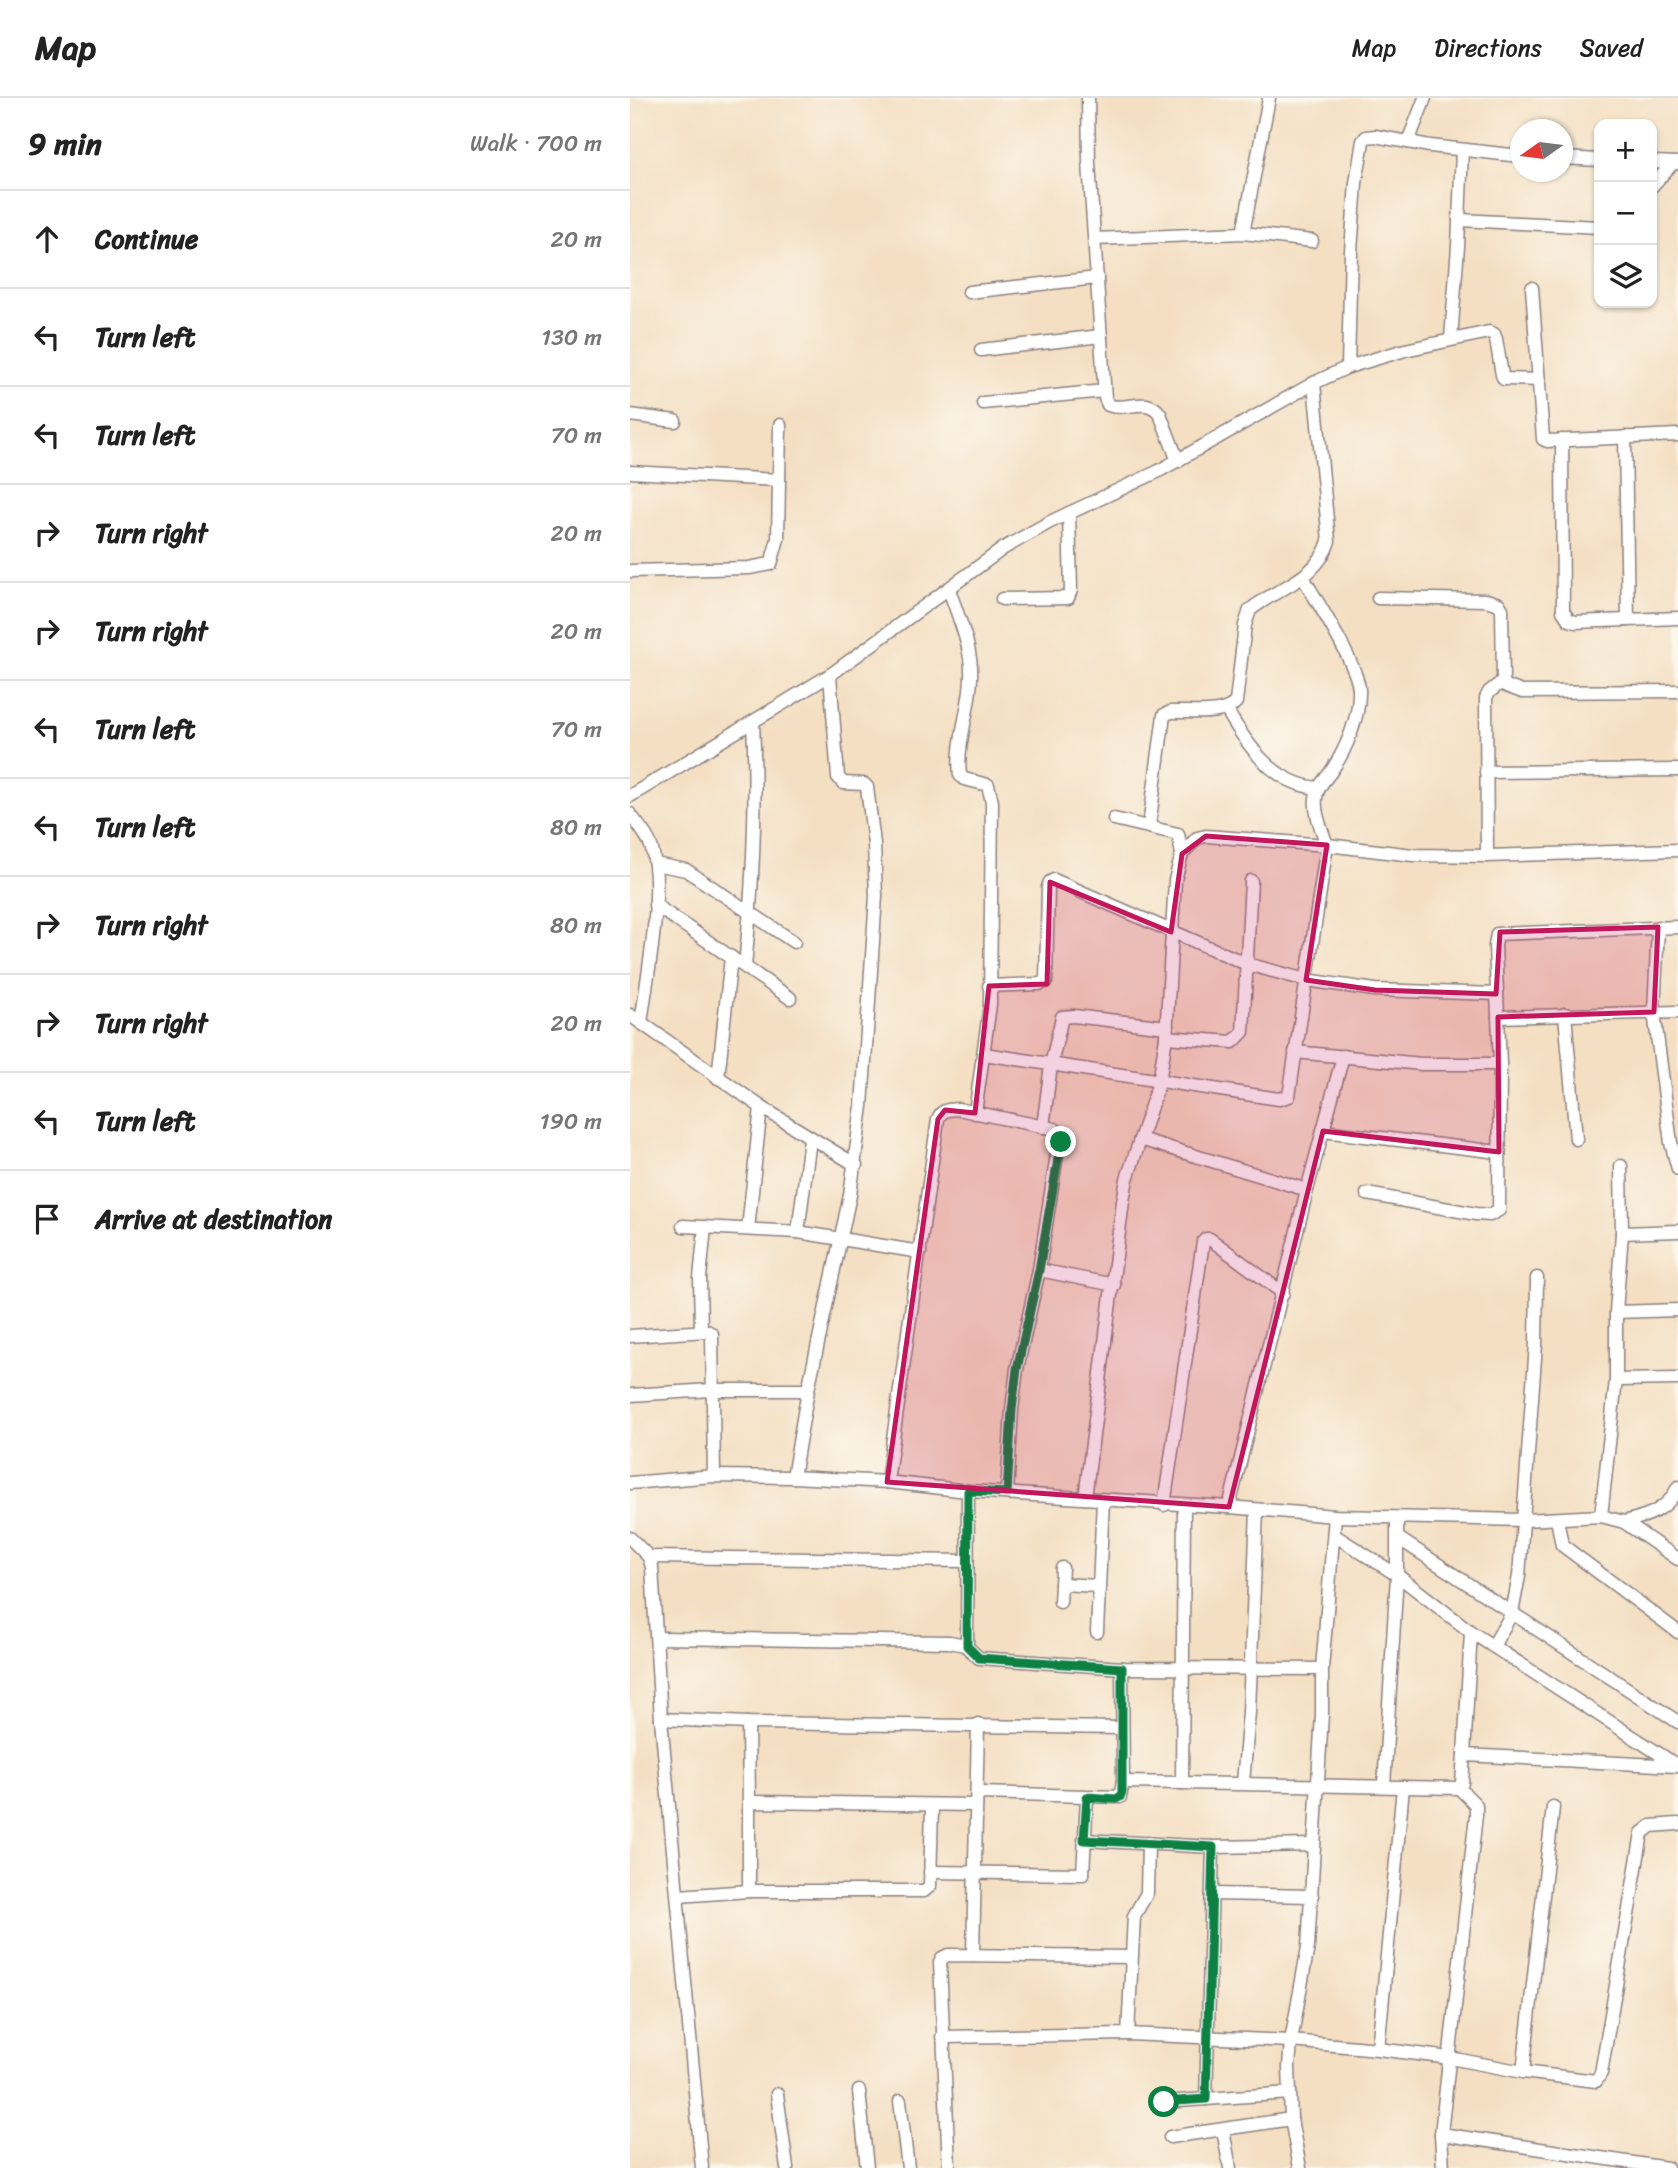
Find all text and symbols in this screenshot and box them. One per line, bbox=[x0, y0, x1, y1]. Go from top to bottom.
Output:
text: Map bbox=[35, 19, 96, 77]
text: Map bbox=[1352, 27, 1396, 69]
text: Directions bbox=[1434, 27, 1542, 69]
text: Saved bbox=[1580, 27, 1643, 69]
text: 9 min bbox=[28, 117, 102, 171]
north arrow bbox=[1510, 119, 1573, 182]
map controls bbox=[1594, 119, 1657, 308]
button: + bbox=[1594, 119, 1657, 182]
text: Walk · 700 m bbox=[470, 123, 602, 164]
button: − bbox=[1594, 182, 1657, 245]
text: Continue bbox=[95, 216, 198, 262]
text: 20 m bbox=[551, 219, 602, 260]
icon: ahead bbox=[28, 220, 66, 258]
button: layers bbox=[1594, 245, 1657, 308]
text: Turn left bbox=[95, 314, 195, 360]
text: 130 m bbox=[541, 317, 602, 358]
icon: left bbox=[28, 318, 66, 356]
text: Turn left bbox=[95, 412, 195, 458]
text: 70 m bbox=[551, 415, 602, 456]
icon: left bbox=[28, 416, 66, 454]
text: Turn right bbox=[95, 510, 208, 556]
text: 20 m bbox=[551, 513, 602, 554]
icon: right bbox=[28, 514, 66, 552]
text: Turn right bbox=[95, 608, 208, 654]
text: 20 m bbox=[551, 611, 602, 652]
icon: right bbox=[28, 612, 66, 650]
text: Turn left bbox=[95, 706, 195, 752]
text: 70 m bbox=[551, 709, 602, 750]
icon: left bbox=[28, 710, 66, 748]
text: Turn left bbox=[95, 804, 195, 850]
text: 80 m bbox=[550, 807, 602, 848]
icon: left bbox=[28, 808, 66, 846]
text: Turn right bbox=[95, 902, 208, 948]
text: 80 m bbox=[550, 905, 602, 946]
icon: right bbox=[28, 906, 66, 944]
text: Turn right bbox=[95, 1000, 208, 1046]
text: 20 m bbox=[551, 1003, 602, 1044]
icon: right bbox=[28, 1004, 66, 1042]
text: Turn left bbox=[95, 1098, 195, 1144]
text: 190 m bbox=[540, 1101, 602, 1142]
icon: left bbox=[28, 1102, 66, 1140]
route end bbox=[1045, 1126, 1076, 1157]
text: Arrive at destination bbox=[95, 1196, 332, 1242]
icon: arrive bbox=[28, 1200, 66, 1238]
route start bbox=[1148, 2086, 1179, 2117]

